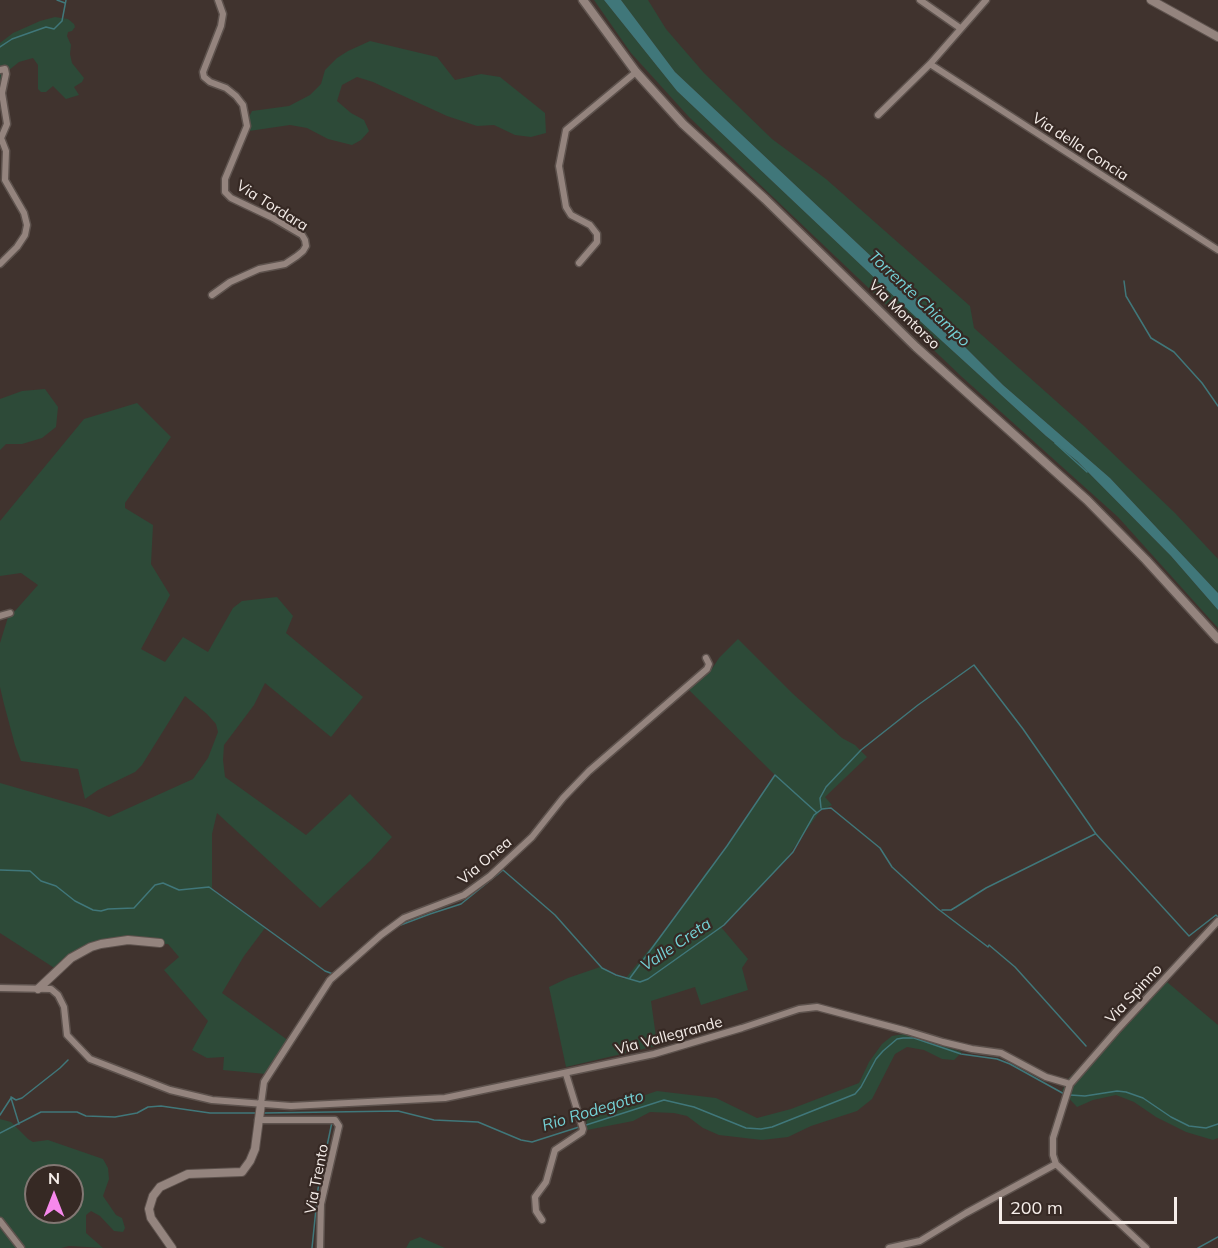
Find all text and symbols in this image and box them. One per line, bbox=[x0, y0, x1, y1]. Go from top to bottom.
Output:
street label: Via della Concia bbox=[1028, 109, 1132, 185]
street label: Via Tordara bbox=[233, 177, 311, 235]
water label: Torrente Chiampo bbox=[864, 247, 974, 351]
street label: Via Montorso bbox=[865, 276, 943, 354]
street label: Via Onea bbox=[455, 833, 515, 889]
water label: Valle Creta bbox=[637, 914, 715, 976]
street label: Via Spinno bbox=[1102, 960, 1166, 1028]
street label: Via Vallegrande bbox=[613, 1013, 725, 1059]
water label: Rio Rodegotto bbox=[540, 1086, 646, 1136]
street label: Via Trento bbox=[301, 1142, 333, 1216]
north arrow bbox=[24, 1164, 84, 1224]
text: N bbox=[48, 1168, 60, 1188]
scale bar bbox=[1002, 1185, 1180, 1223]
text: 200 m bbox=[1010, 1196, 1063, 1219]

